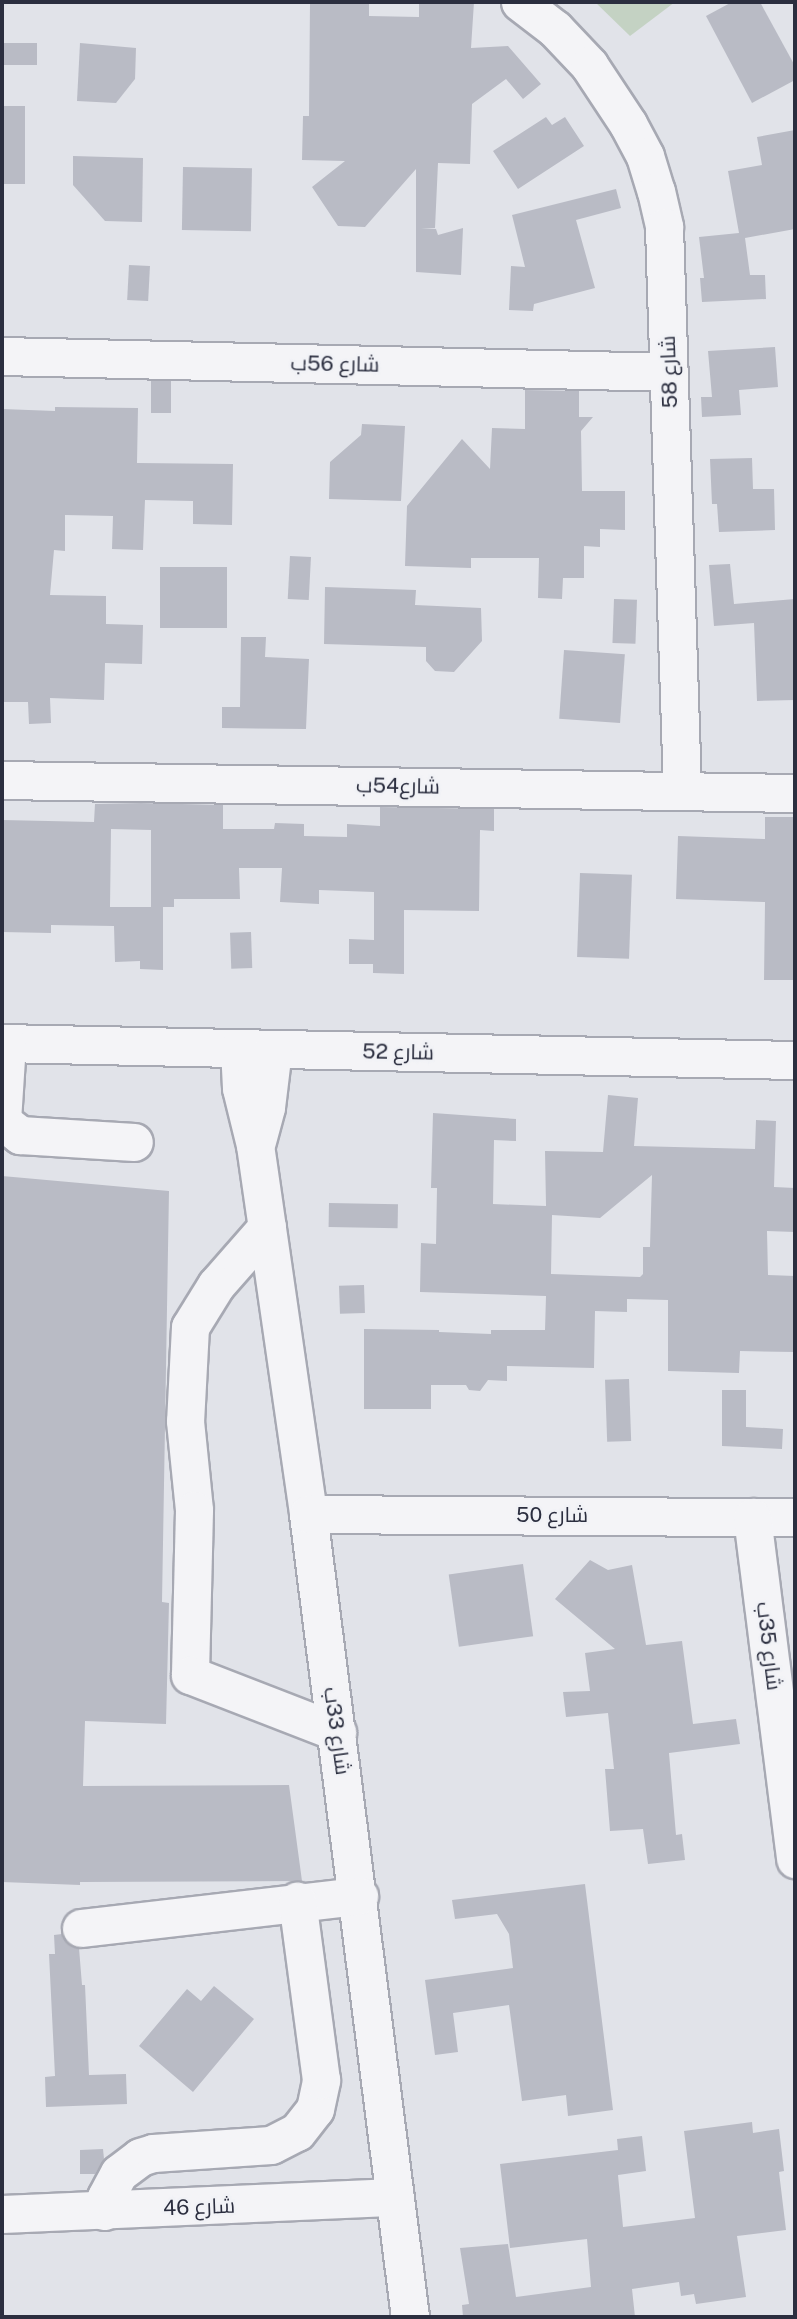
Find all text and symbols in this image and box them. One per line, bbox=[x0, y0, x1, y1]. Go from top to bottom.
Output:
street label: شارع 58 bbox=[655, 335, 683, 409]
street label: شارع 56ب bbox=[290, 351, 380, 377]
street label: شارع54ب bbox=[356, 773, 440, 799]
street label: شارع 52 bbox=[362, 1039, 434, 1065]
street label: شارع 50 bbox=[516, 1502, 588, 1528]
street label: شارع 35ب bbox=[751, 1600, 787, 1692]
street label: شارع 33ب bbox=[318, 1685, 356, 1777]
street label: شارع 46 bbox=[163, 2193, 235, 2221]

